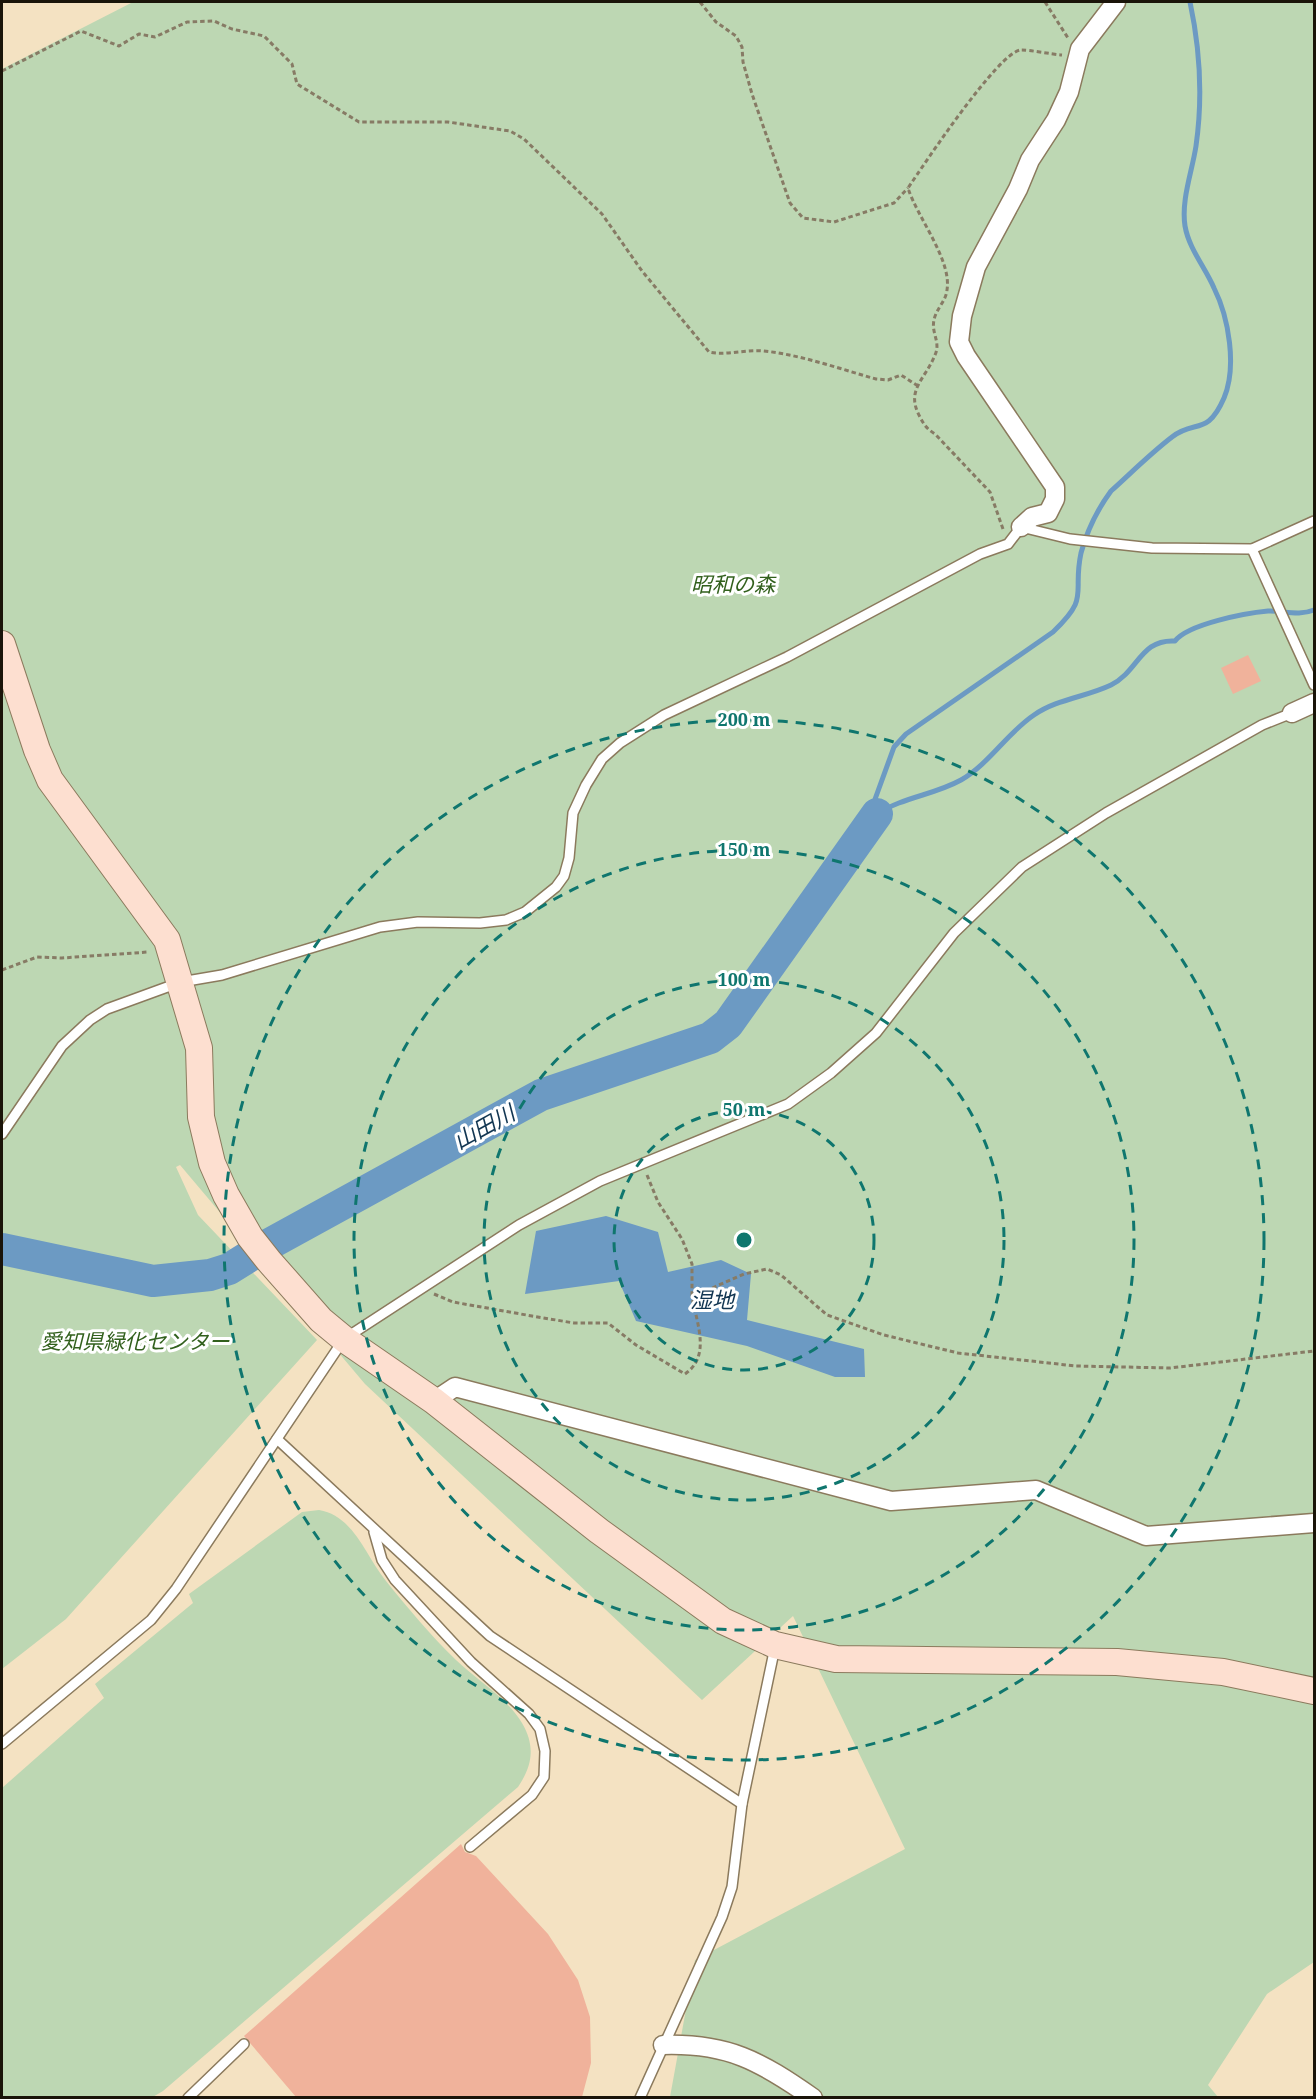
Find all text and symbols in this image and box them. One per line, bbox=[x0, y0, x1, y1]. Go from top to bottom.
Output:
park label: 昭和の森 bbox=[691, 570, 777, 598]
text: 200 m bbox=[718, 707, 771, 731]
text: 150 m bbox=[718, 837, 771, 861]
text: 100 m bbox=[718, 967, 771, 991]
water label: 山田川 bbox=[447, 1096, 521, 1155]
text: 50 m bbox=[723, 1097, 766, 1121]
centre of rings bbox=[734, 1230, 754, 1250]
water label: 湿地 bbox=[690, 1284, 736, 1314]
park label: 愛知県緑化センター bbox=[41, 1327, 230, 1355]

